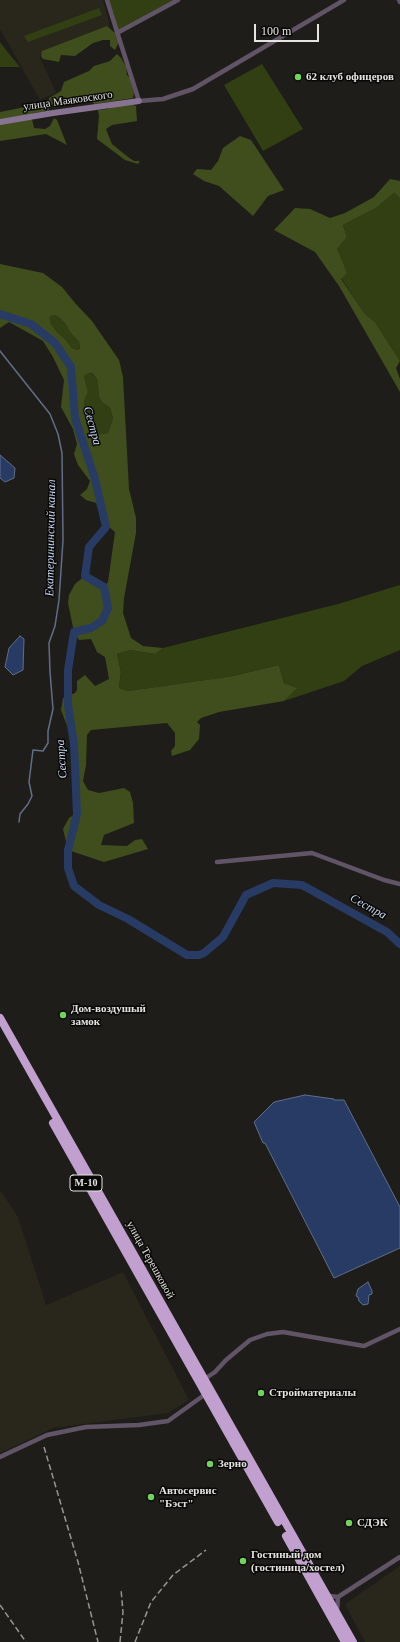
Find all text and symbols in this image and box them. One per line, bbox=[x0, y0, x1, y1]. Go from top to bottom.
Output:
scale bar bbox=[256, 16, 321, 42]
text: 100 m bbox=[261, 24, 291, 38]
place label: 62 клуб офицеров bbox=[306, 70, 394, 84]
marker: 62 клуб офицеров bbox=[293, 72, 303, 82]
street label: улица Маяковского bbox=[23, 88, 113, 114]
water label: Сестра bbox=[80, 405, 104, 447]
water label: Екатерининский канал bbox=[43, 479, 59, 597]
water label: Сестра bbox=[53, 739, 71, 779]
water label: Сестра bbox=[347, 891, 389, 923]
place label: Дом-воздушый замок bbox=[71, 1002, 146, 1028]
marker: Дом-воздушый замок bbox=[58, 1010, 68, 1020]
road number: М-10 bbox=[70, 1175, 102, 1191]
street label: улица Терешковой bbox=[123, 1219, 177, 1301]
place label: Стройматериалы bbox=[269, 1386, 356, 1400]
marker: Стройматериалы bbox=[256, 1388, 266, 1398]
place label: Зерно bbox=[218, 1457, 247, 1471]
marker: Зерно bbox=[205, 1459, 215, 1469]
place label: Автосервис "Бэст" bbox=[159, 1484, 217, 1510]
marker: Автосервис "Бэст" bbox=[146, 1492, 156, 1502]
place label: СДЭК bbox=[357, 1516, 388, 1530]
marker: СДЭК bbox=[344, 1518, 354, 1528]
place label: Гостиный дом (гостиница/хостел) bbox=[251, 1548, 345, 1574]
marker: Гостиный дом (гостиница/хостел) bbox=[238, 1556, 248, 1566]

